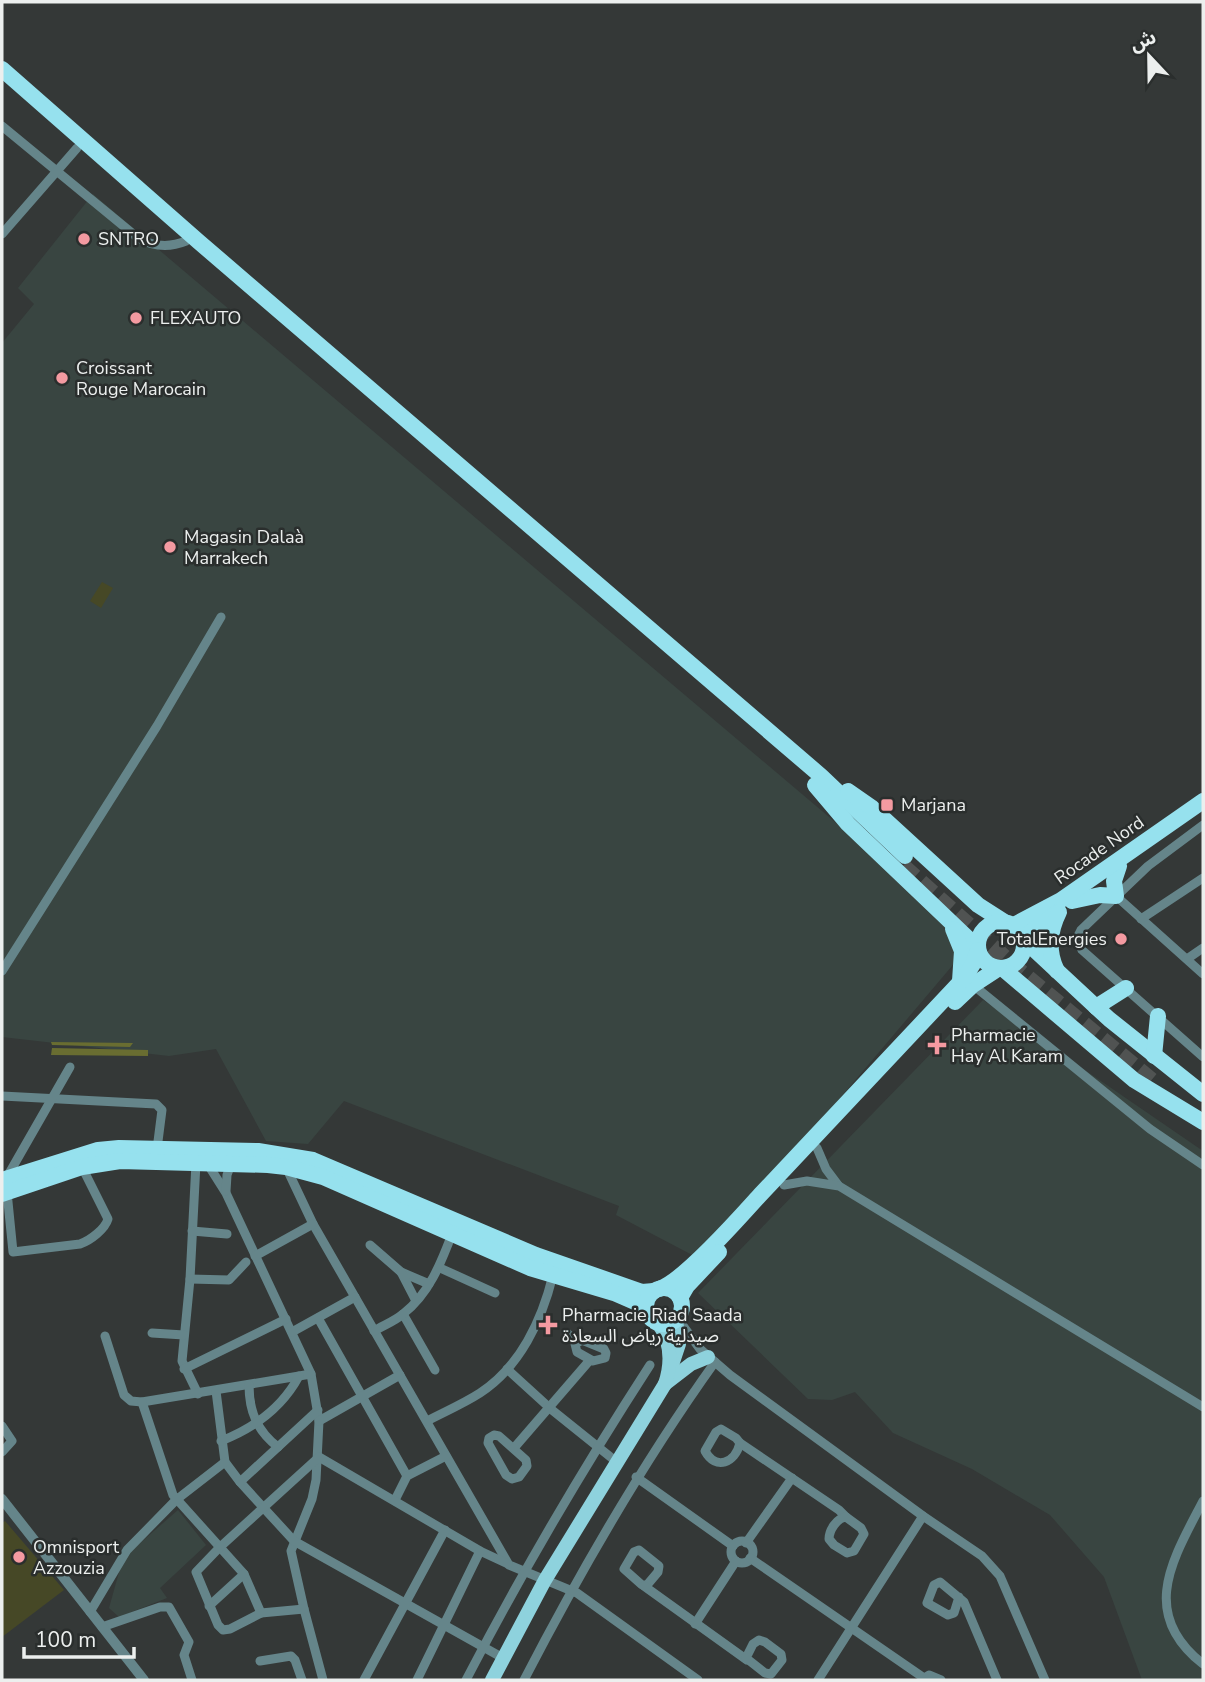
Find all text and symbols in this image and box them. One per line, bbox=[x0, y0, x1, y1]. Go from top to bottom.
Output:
north arrow bbox=[1114, 21, 1184, 91]
text: ش bbox=[1126, 24, 1160, 58]
place label: SNTRO bbox=[98, 227, 159, 251]
marker: SNTRO bbox=[76, 231, 92, 247]
place label: FLEXAUTO bbox=[150, 306, 241, 330]
marker: FLEXAUTO bbox=[128, 310, 144, 326]
place label: Croissant Rouge Marocain bbox=[76, 356, 206, 401]
marker: Croissant Rouge Marocain bbox=[54, 370, 70, 386]
place label: Magasin Dalaà Marrakech bbox=[184, 525, 304, 570]
marker: Magasin Dalaà Marrakech bbox=[162, 539, 178, 555]
place label: Marjana bbox=[901, 793, 966, 817]
marker: Marjana bbox=[879, 797, 895, 813]
street label: Rocade Nord bbox=[1049, 810, 1149, 890]
place label: TotalEnergies bbox=[997, 927, 1107, 951]
marker: TotalEnergies bbox=[1113, 931, 1129, 947]
place label: Pharmacie Hay Al Karam bbox=[951, 1023, 1063, 1068]
marker: Pharmacie Hay Al Karam bbox=[929, 1037, 945, 1053]
place label: Pharmacie Riad Saada صيدلية رياض السعادة bbox=[562, 1303, 742, 1348]
marker: Pharmacie Riad Saada صيدلية رياض السعادة bbox=[540, 1317, 556, 1333]
place label: Omnisport Azzouzia bbox=[33, 1535, 120, 1580]
marker: Omnisport Azzouzia bbox=[11, 1549, 27, 1565]
scale bar bbox=[24, 1616, 135, 1660]
text: 100 m bbox=[35, 1626, 96, 1654]

